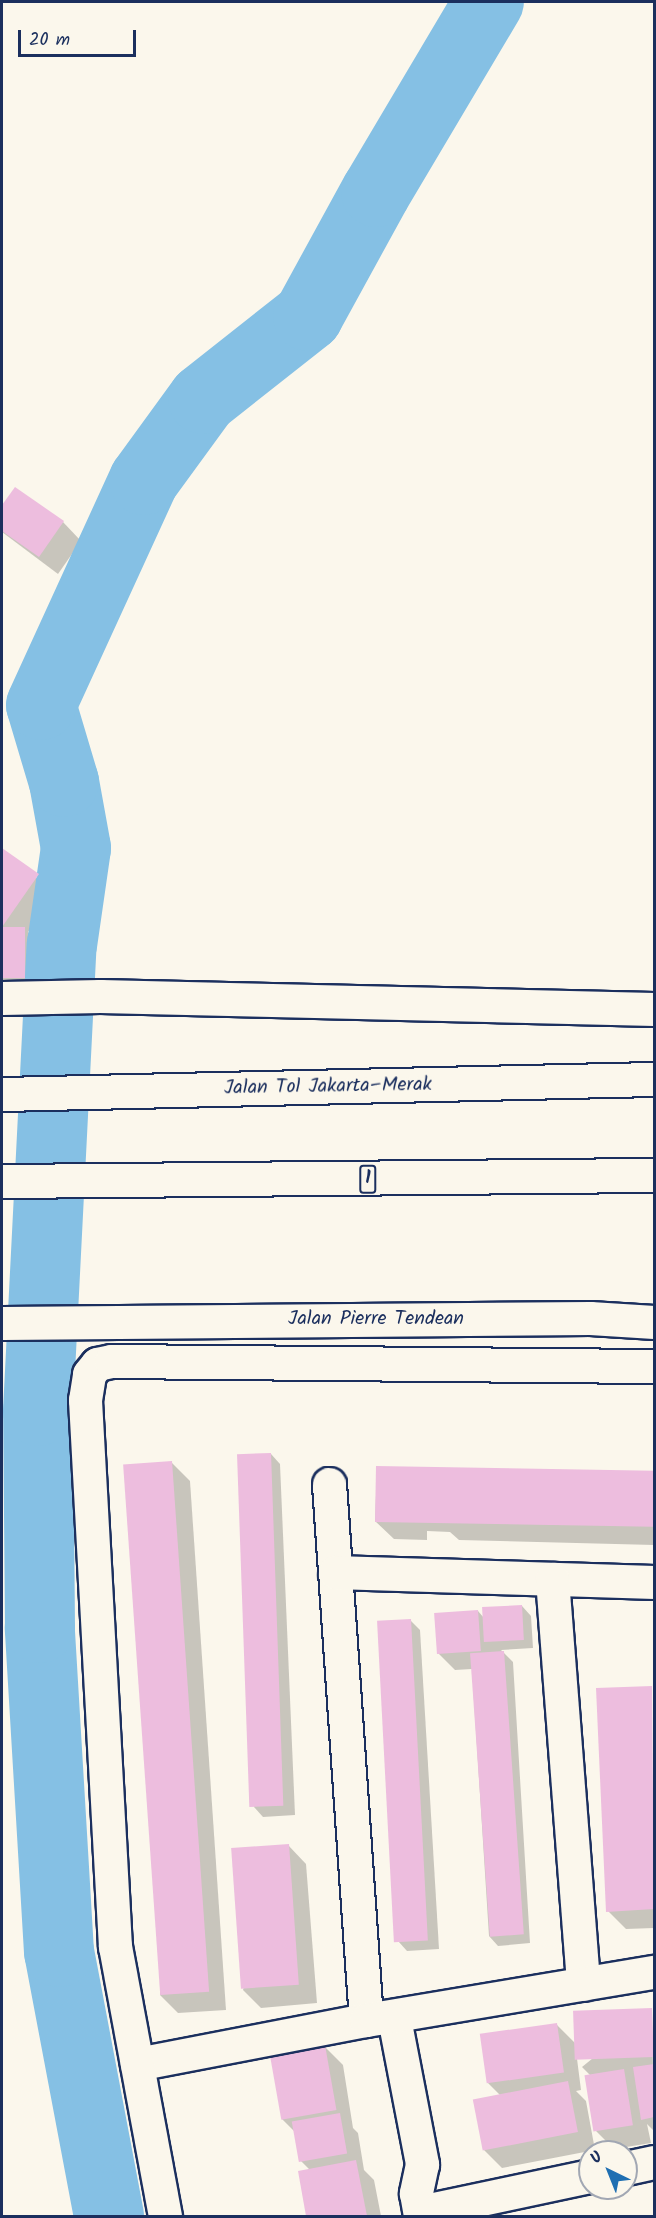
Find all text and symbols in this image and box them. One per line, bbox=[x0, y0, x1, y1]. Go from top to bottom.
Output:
scale bar bbox=[21, 18, 140, 56]
text: 20 m bbox=[29, 26, 70, 55]
street label: Jalan Tol Jakarta–Merak bbox=[224, 1073, 432, 1101]
road number: 1 bbox=[359, 1164, 377, 1194]
street label: Jalan Pierre Tendean bbox=[288, 1307, 464, 1331]
north arrow bbox=[578, 2140, 638, 2200]
text: U bbox=[585, 2146, 609, 2170]

